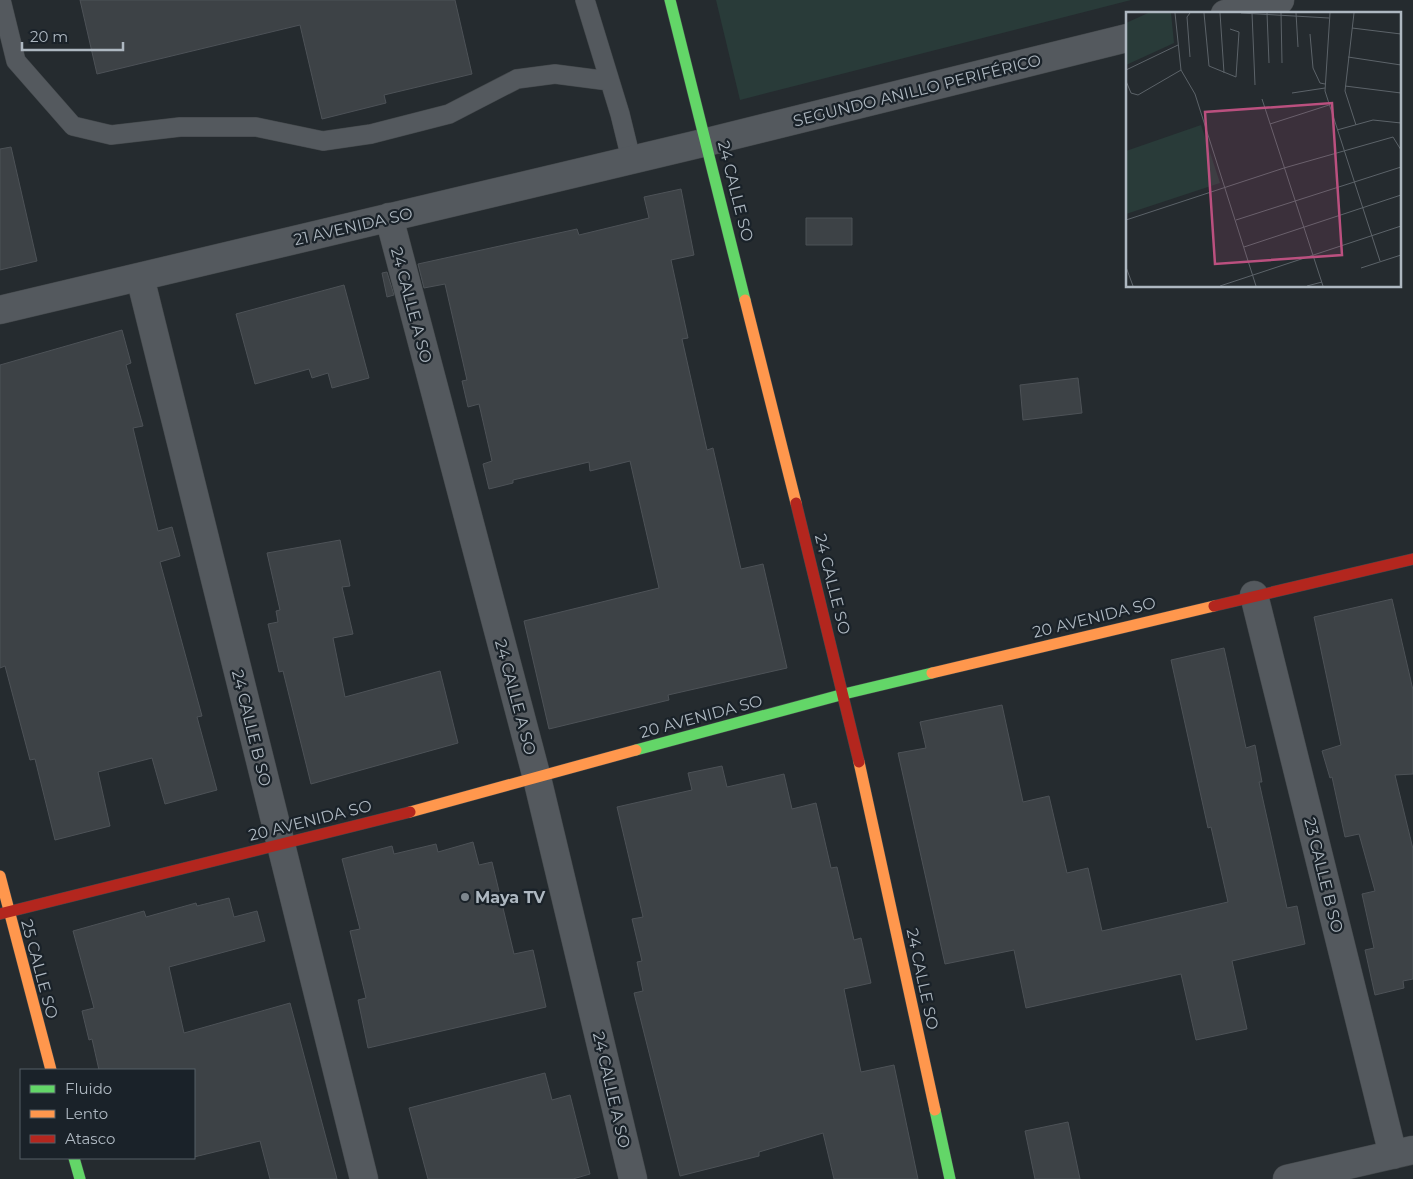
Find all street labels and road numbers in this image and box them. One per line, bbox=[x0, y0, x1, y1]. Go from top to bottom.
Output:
street label: SEGUNDO ANILLO PERIFÉRICO bbox=[791, 50, 1043, 131]
street label: 24 CALLE SO bbox=[714, 139, 757, 243]
street label: 21 AVENIDA SO bbox=[292, 204, 414, 249]
street label: 24 CALLE A SO bbox=[387, 245, 436, 365]
street label: 24 CALLE SO bbox=[811, 532, 854, 636]
street label: 20 AVENIDA SO bbox=[1031, 593, 1158, 642]
street label: 24 CALLE A SO bbox=[491, 637, 540, 757]
street label: 24 CALLE B SO bbox=[228, 668, 275, 788]
street label: 20 AVENIDA SO bbox=[638, 691, 765, 742]
street label: 20 AVENIDA SO bbox=[247, 796, 374, 845]
street label: 23 CALLE B SO bbox=[1300, 816, 1347, 935]
street label: 25 CALLE SO bbox=[17, 917, 62, 1021]
street label: 24 CALLE SO bbox=[903, 927, 943, 1031]
street label: 24 CALLE A SO bbox=[589, 1030, 634, 1150]

